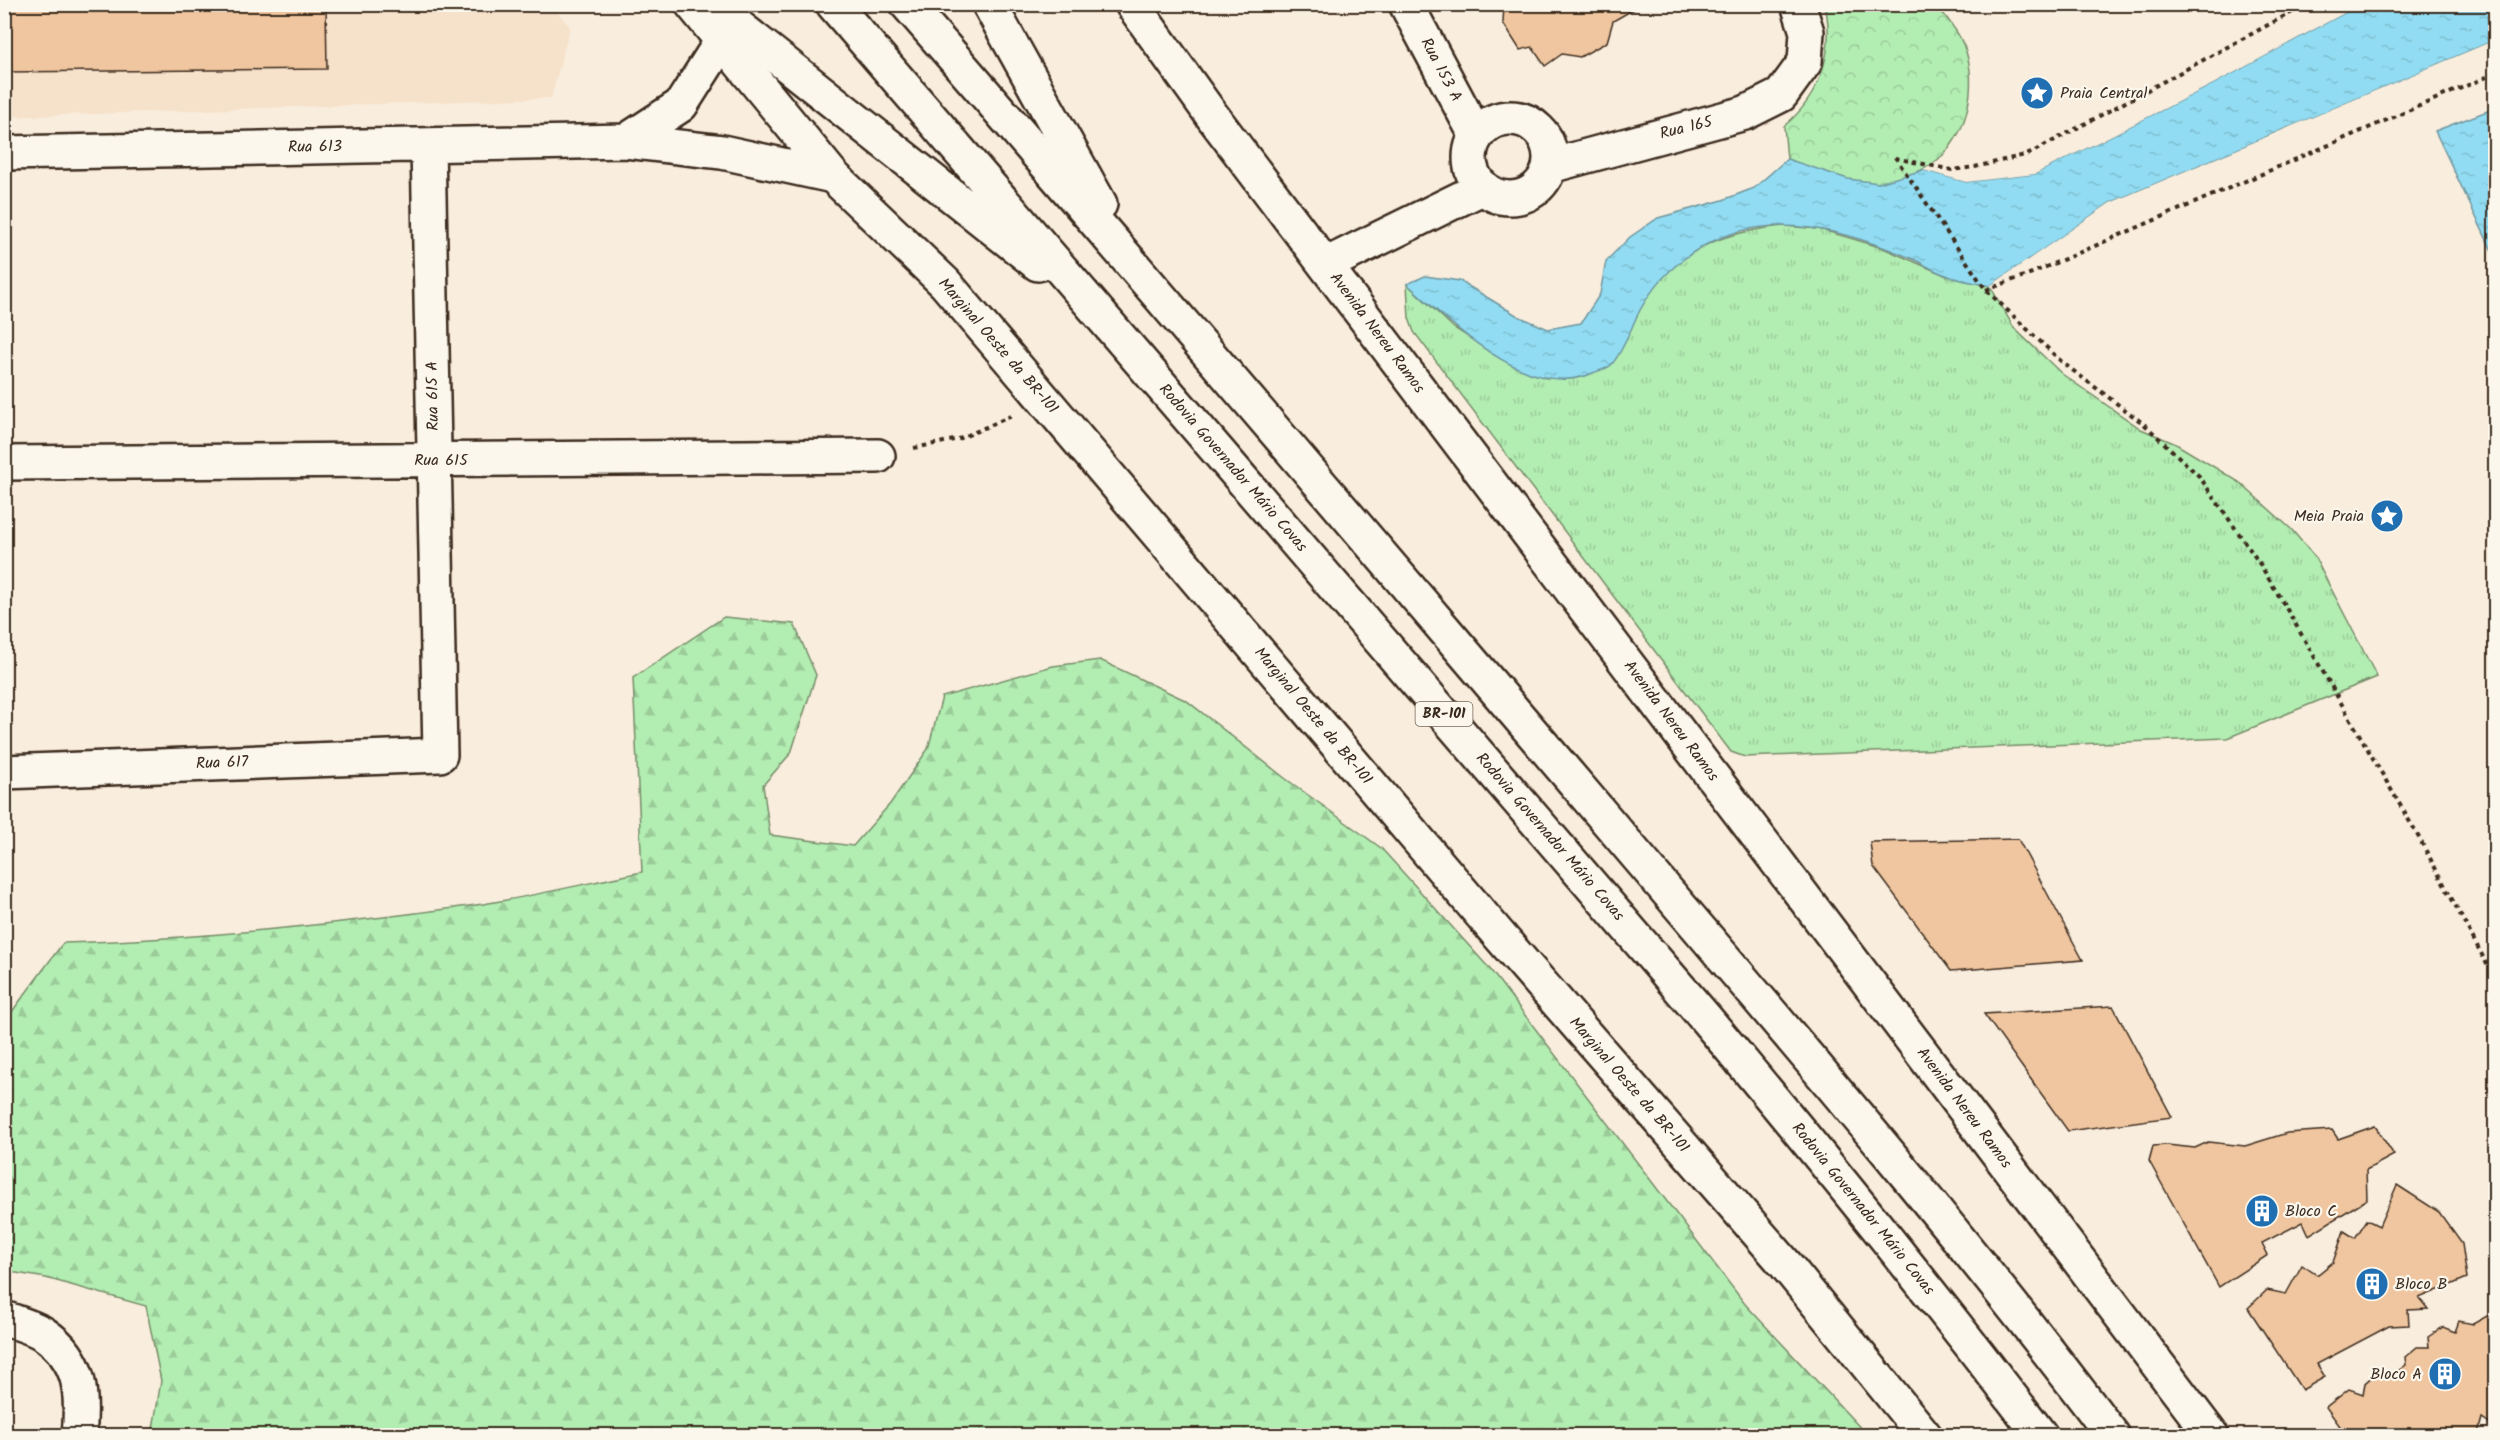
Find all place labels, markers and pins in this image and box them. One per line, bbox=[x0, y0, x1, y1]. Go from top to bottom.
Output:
place icon: Praia Central bbox=[2019, 75, 2055, 111]
place label: Praia Central bbox=[2060, 81, 2148, 106]
place icon: Meia Praia bbox=[2369, 498, 2405, 534]
place label: Meia Praia bbox=[2294, 504, 2364, 529]
building icon: Bloco C bbox=[2244, 1193, 2280, 1229]
place label: Bloco C bbox=[2285, 1199, 2337, 1224]
building icon: Bloco B bbox=[2354, 1266, 2390, 1302]
place label: Bloco B bbox=[2395, 1272, 2447, 1297]
building icon: Bloco A bbox=[2427, 1356, 2463, 1392]
place label: Bloco A bbox=[2370, 1362, 2422, 1387]

